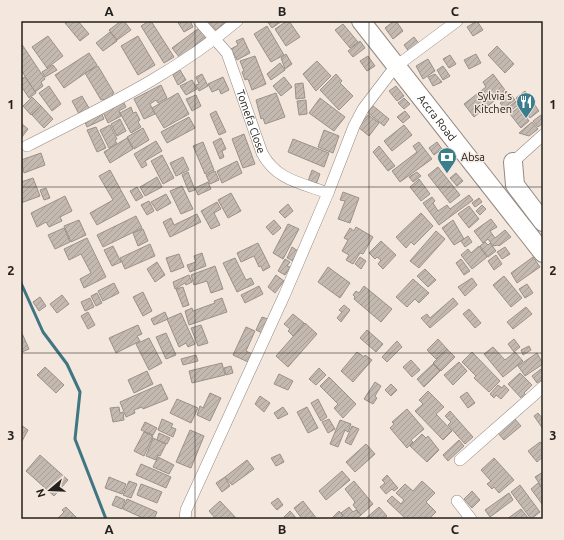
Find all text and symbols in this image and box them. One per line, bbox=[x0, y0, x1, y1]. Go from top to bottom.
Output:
text: A bbox=[104, 4, 114, 18]
text: B bbox=[278, 4, 287, 18]
text: C bbox=[451, 4, 460, 18]
street label: Tomefa Close bbox=[234, 88, 268, 155]
place label: Sylvia’s Kitchen bbox=[474, 90, 512, 115]
restaurant icon: Sylvia’s Kitchen bbox=[515, 91, 537, 119]
street label: Accra Road bbox=[415, 92, 459, 143]
text: 1 bbox=[7, 97, 15, 111]
text: 1 bbox=[549, 97, 557, 111]
bank icon: Absa bbox=[436, 146, 458, 174]
place label: Absa bbox=[461, 151, 485, 163]
text: 2 bbox=[7, 263, 15, 277]
text: 2 bbox=[549, 263, 557, 277]
text: 3 bbox=[7, 428, 15, 442]
text: 3 bbox=[549, 428, 557, 442]
north arrow bbox=[30, 470, 70, 510]
text: N bbox=[34, 487, 48, 499]
text: A bbox=[104, 522, 114, 536]
text: B bbox=[278, 522, 287, 536]
text: C bbox=[451, 522, 460, 536]

